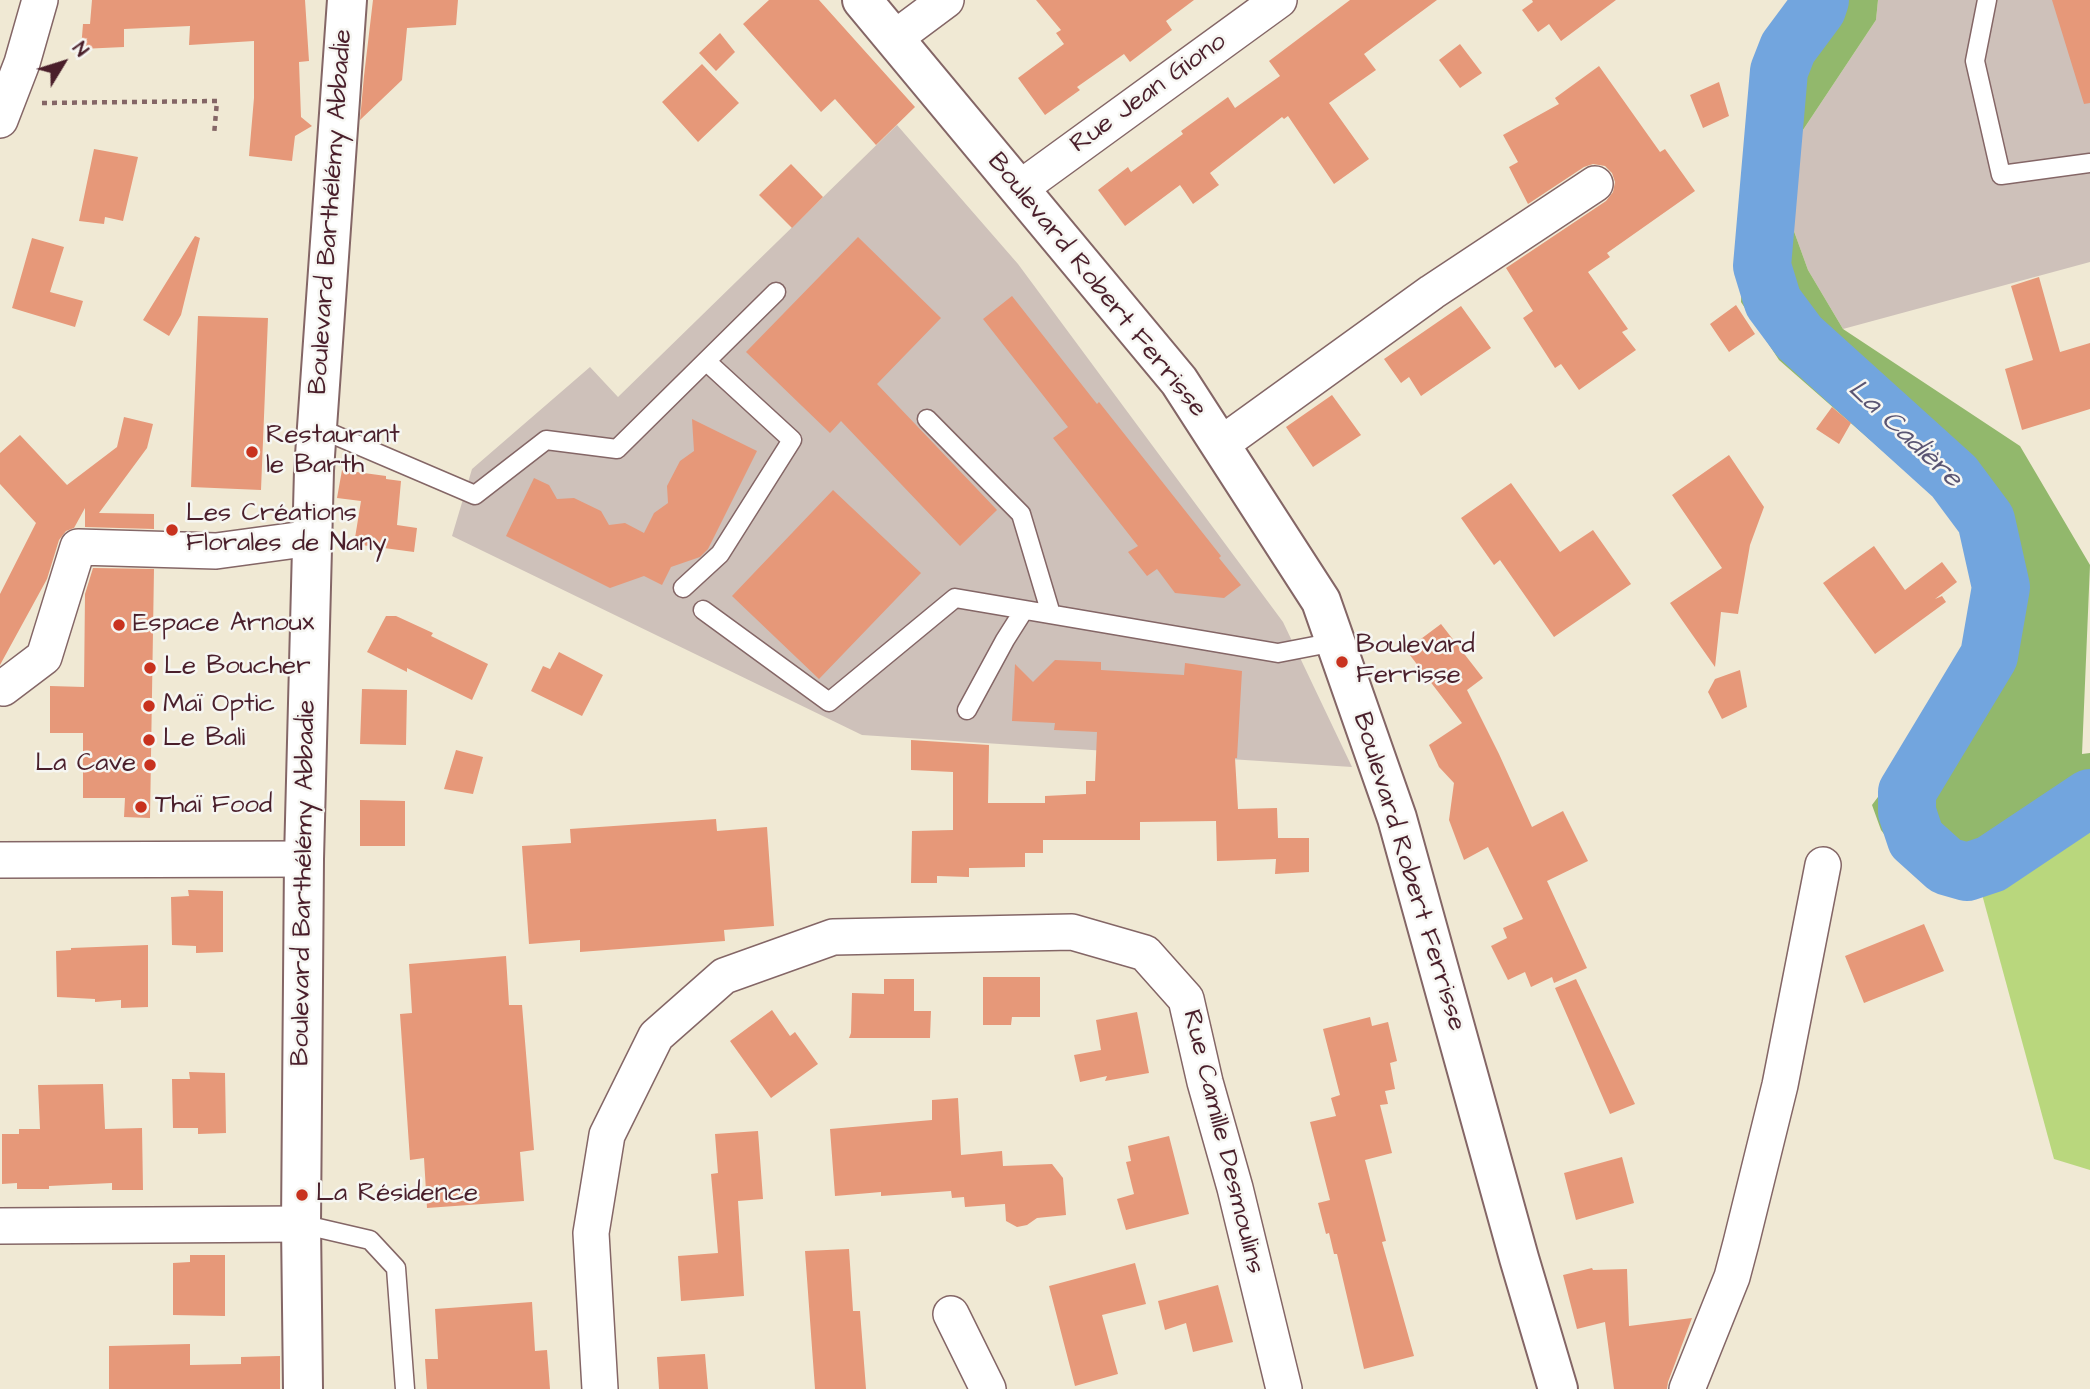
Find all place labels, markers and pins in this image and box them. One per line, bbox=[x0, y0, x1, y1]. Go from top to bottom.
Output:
place label: Restaurant le Barth bbox=[266, 421, 400, 482]
marker: Restaurant le Barth bbox=[244, 444, 260, 460]
place label: Les Créations Florales de Nany bbox=[186, 499, 387, 560]
marker: Les Créations Florales de Nany bbox=[164, 522, 180, 538]
place label: Espace Arnoux bbox=[133, 609, 314, 641]
marker: Espace Arnoux bbox=[111, 617, 127, 633]
place label: Boulevard Ferrisse bbox=[1356, 631, 1475, 692]
place label: Le Boucher bbox=[164, 652, 311, 684]
marker: Boulevard Ferrisse bbox=[1334, 654, 1350, 670]
marker: Le Boucher bbox=[142, 660, 158, 676]
place label: Maï Optic bbox=[163, 690, 275, 722]
marker: Maï Optic bbox=[141, 698, 157, 714]
place label: Le Bali bbox=[163, 724, 245, 756]
marker: Le Bali bbox=[141, 732, 157, 748]
place label: La Cave bbox=[35, 749, 136, 781]
marker: La Cave bbox=[142, 757, 158, 773]
place label: Thaï Food bbox=[155, 791, 272, 823]
marker: Thaï Food bbox=[133, 799, 149, 815]
place label: La Résidence bbox=[316, 1179, 478, 1211]
marker: La Résidence bbox=[294, 1187, 310, 1203]

